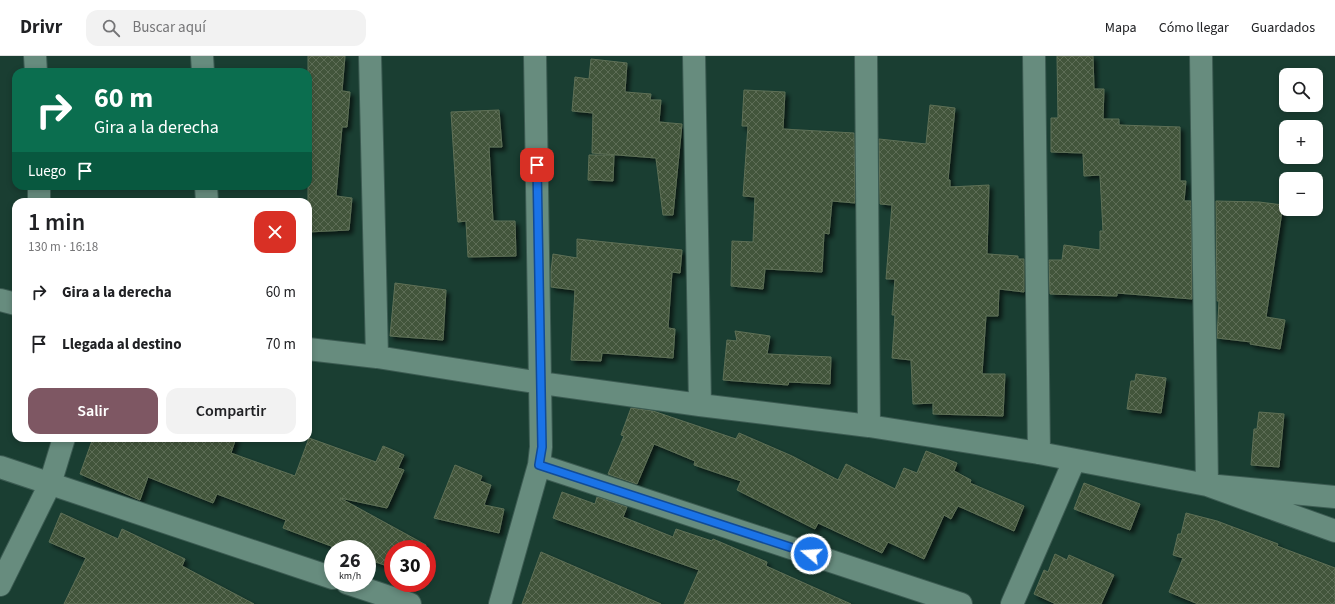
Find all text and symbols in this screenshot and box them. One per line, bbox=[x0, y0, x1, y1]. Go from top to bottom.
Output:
search box bbox=[86, 10, 366, 46]
text: Drivr bbox=[20, 14, 62, 41]
icon: search bbox=[100, 17, 122, 39]
text: Buscar aquí bbox=[132, 17, 206, 38]
text: Mapa bbox=[1105, 18, 1137, 38]
text: Cómo llegar bbox=[1159, 18, 1229, 38]
text: Guardados bbox=[1251, 18, 1315, 38]
map controls bbox=[1279, 68, 1323, 216]
button: search bbox=[1279, 68, 1323, 112]
text: 60 m bbox=[94, 78, 153, 118]
icon: right bbox=[28, 84, 80, 136]
text: Gira a la derecha bbox=[94, 115, 219, 140]
button: + bbox=[1279, 120, 1323, 164]
pin bbox=[520, 148, 554, 182]
icon: arrive bbox=[526, 154, 548, 176]
icon: arrive bbox=[74, 160, 96, 182]
text: Luego bbox=[28, 161, 66, 182]
button: − bbox=[1279, 172, 1323, 216]
text: 1 min bbox=[28, 205, 85, 240]
button: close bbox=[254, 211, 296, 253]
text: 130 m · 16:18 bbox=[28, 238, 98, 256]
icon: right bbox=[28, 281, 50, 303]
text: Gira a la derecha bbox=[62, 282, 172, 303]
text: 60 m bbox=[266, 282, 296, 303]
icon: arrive bbox=[28, 333, 50, 355]
text: Llegada al destino bbox=[62, 334, 182, 355]
text: 70 m bbox=[266, 334, 296, 355]
button: Salir bbox=[28, 388, 158, 434]
button: Compartir bbox=[166, 388, 296, 434]
position arrow bbox=[790, 533, 832, 575]
speed limit sign: 30 bbox=[384, 540, 436, 592]
text: 26 bbox=[339, 547, 361, 575]
text: km/h bbox=[339, 569, 361, 583]

